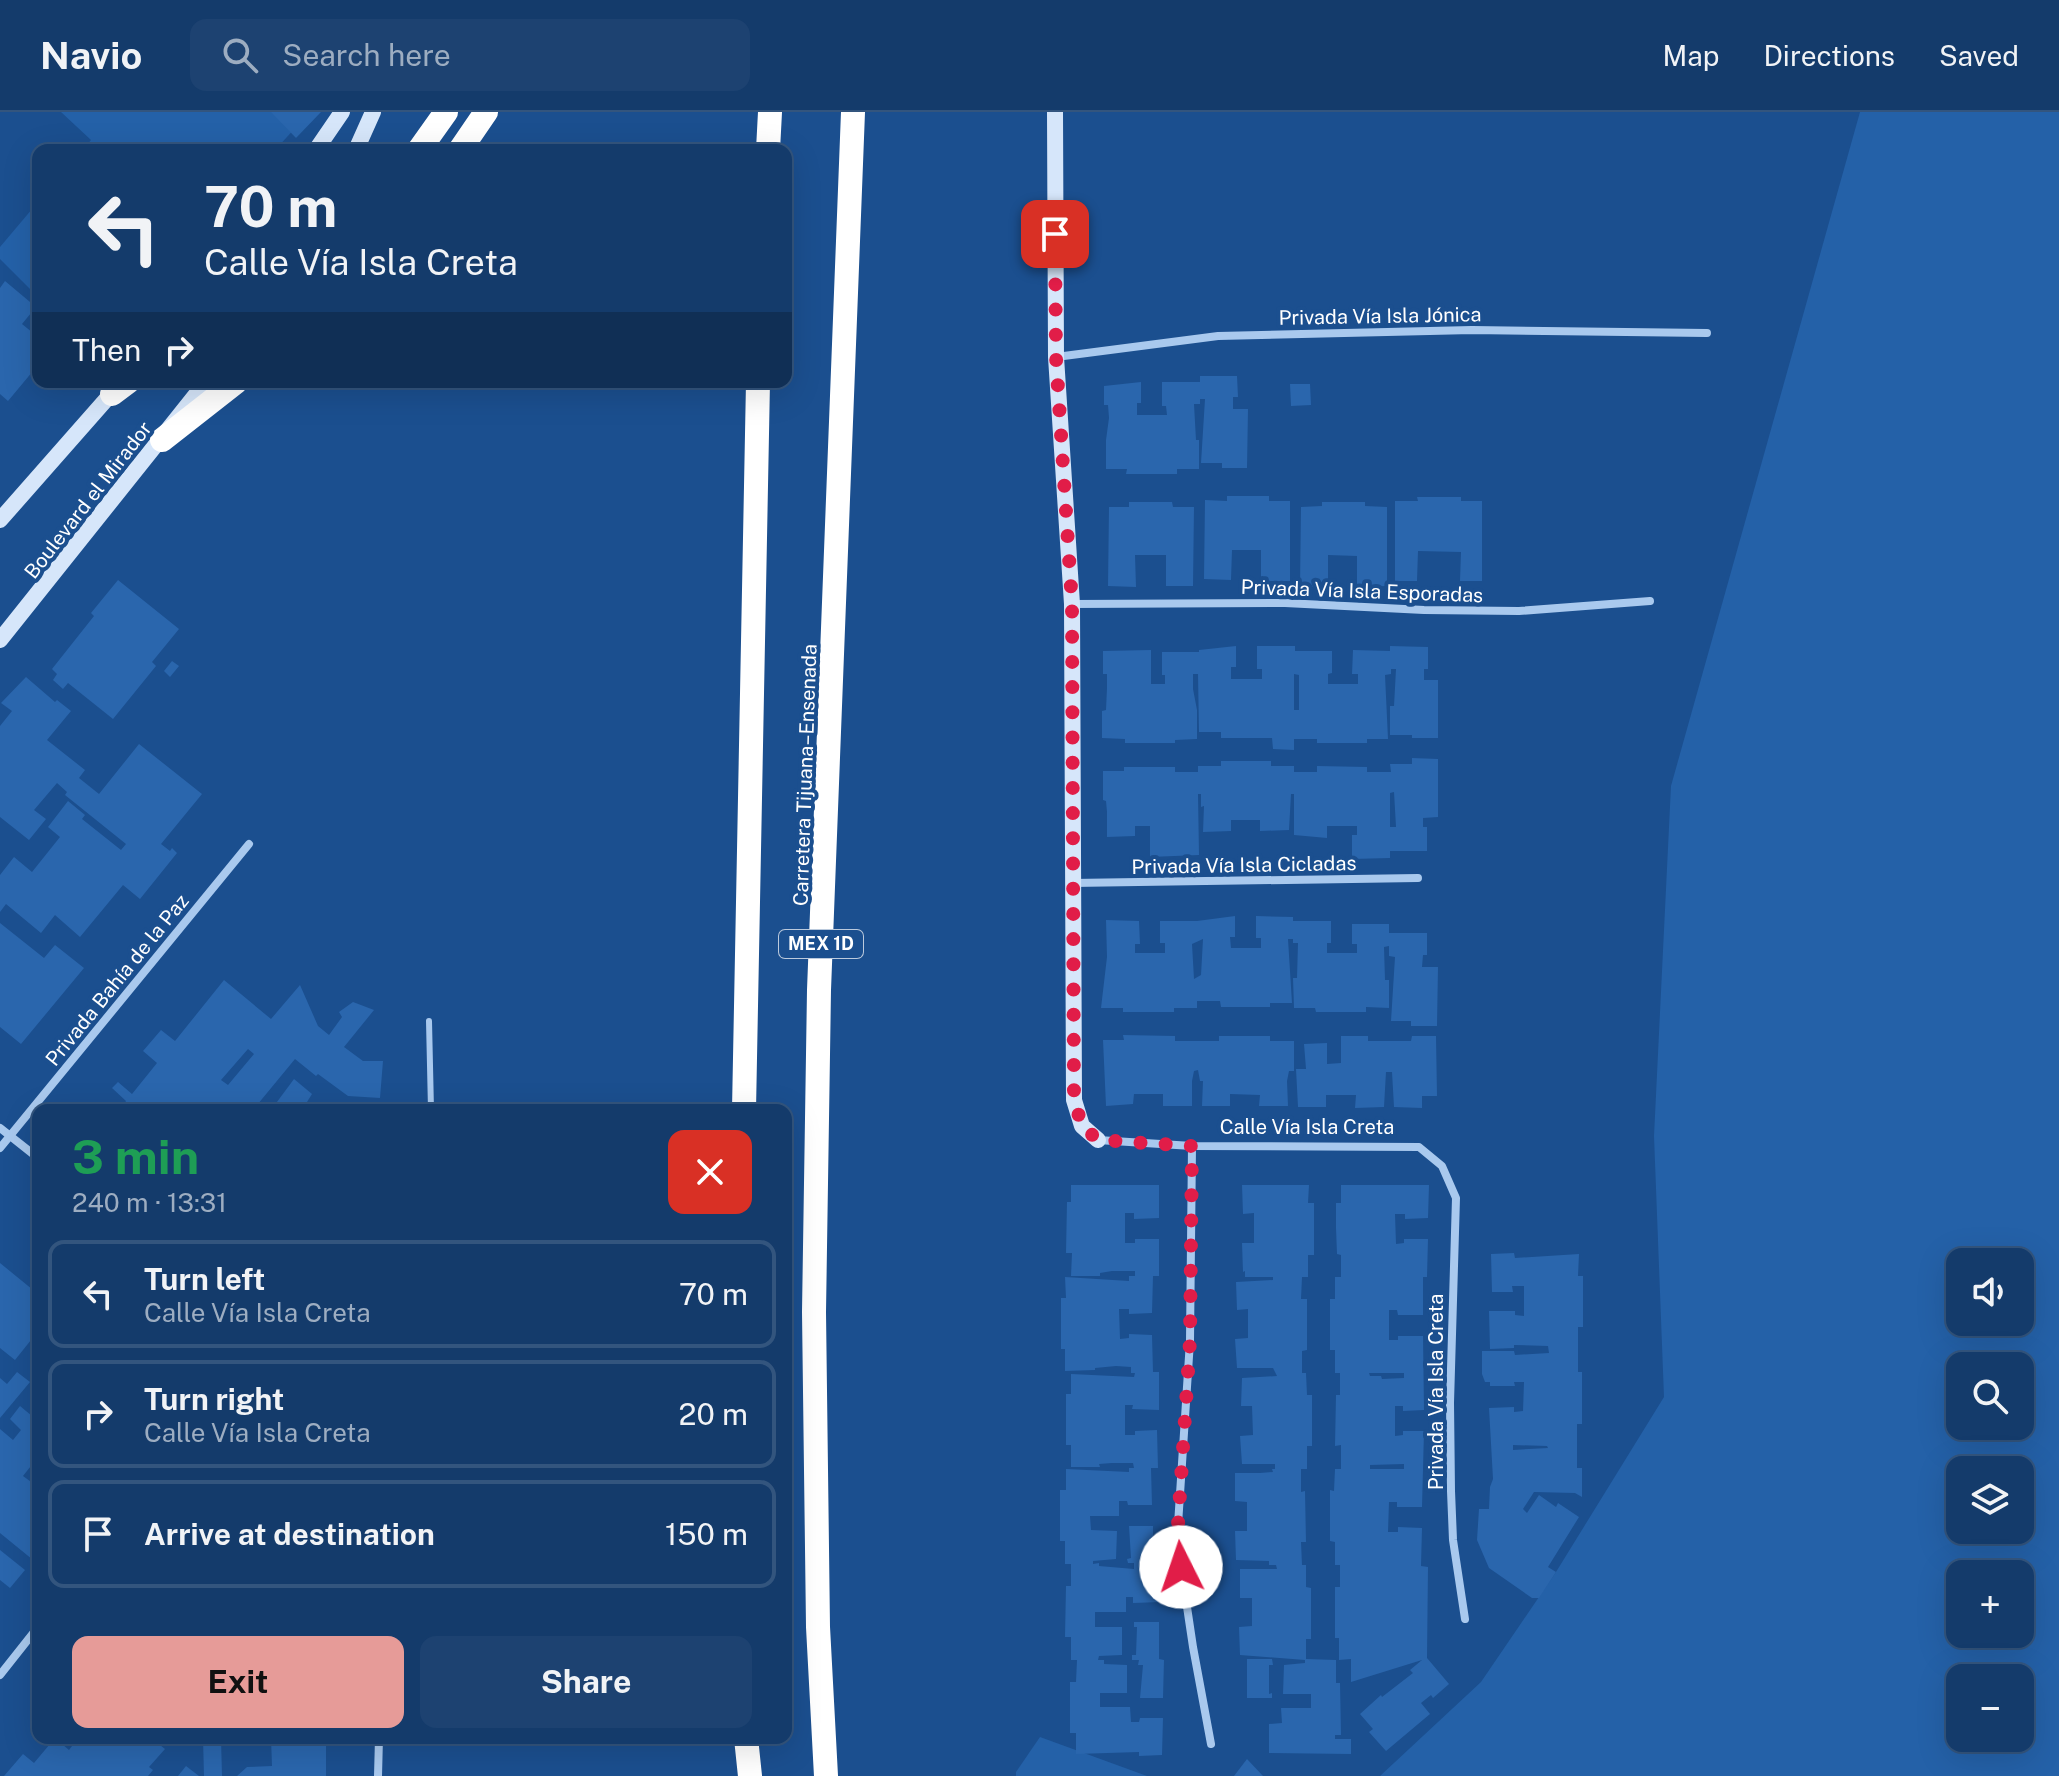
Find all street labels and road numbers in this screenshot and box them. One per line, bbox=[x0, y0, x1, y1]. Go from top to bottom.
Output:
street label: Privada Vía Isla Jónica bbox=[1278, 302, 1482, 330]
street label: Boulevard el Mirador bbox=[19, 416, 157, 583]
street label: Privada Vía Isla Esporadas bbox=[1240, 575, 1484, 607]
street label: Carretera Tijuana–Ensenada bbox=[788, 644, 822, 906]
street label: Privada Vía Isla Cicladas bbox=[1131, 851, 1357, 879]
street label: Privada Bahía de la Paz bbox=[40, 889, 194, 1071]
road number: MEX 1D bbox=[779, 930, 863, 958]
street label: Calle Vía Isla Creta bbox=[1220, 1115, 1394, 1139]
street label: Privada Vía Isla Creta bbox=[1424, 1294, 1448, 1490]

